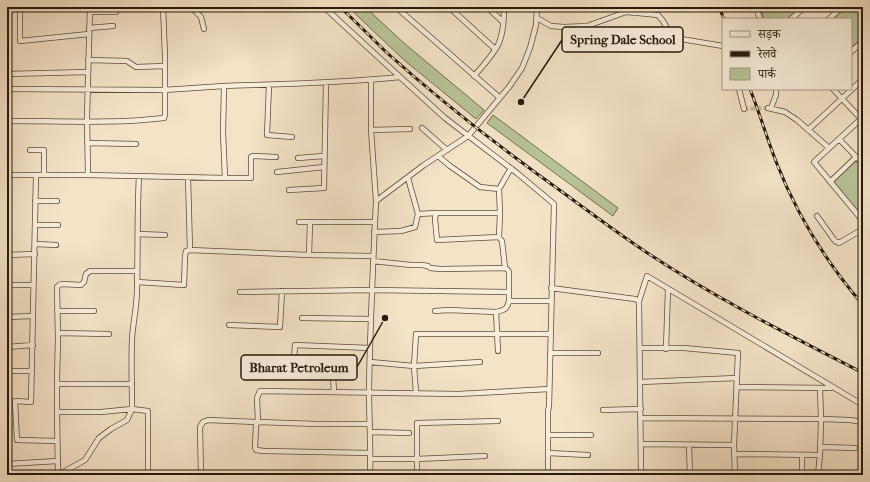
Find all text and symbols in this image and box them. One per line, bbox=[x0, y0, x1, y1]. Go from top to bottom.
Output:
legend bbox=[722, 18, 852, 90]
callout: Spring Dale School bbox=[562, 27, 683, 52]
text: सड़क bbox=[757, 27, 782, 41]
text: Spring Dale School bbox=[570, 32, 676, 48]
text: रेलवे bbox=[756, 46, 777, 61]
text: पार्क bbox=[757, 67, 777, 81]
callout: Bharat Petroleum bbox=[241, 355, 357, 380]
text: Bharat Petroleum bbox=[249, 360, 349, 375]

